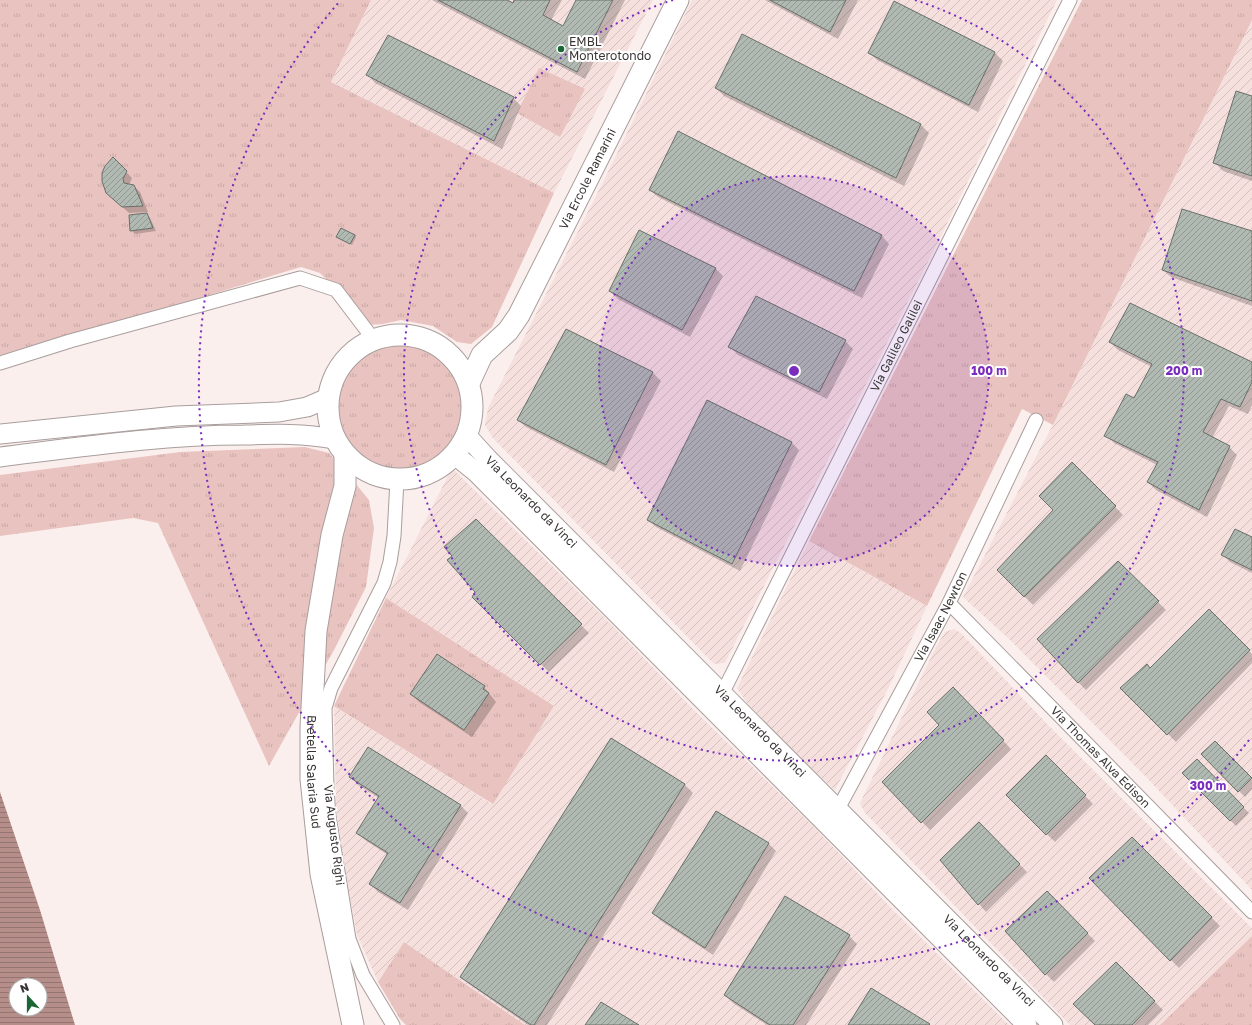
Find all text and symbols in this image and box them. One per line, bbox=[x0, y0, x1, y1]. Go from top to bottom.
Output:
place label: EMBL Monterotondo bbox=[569, 34, 651, 63]
marker: EMBL Monterotondo bbox=[556, 44, 566, 54]
street label: Via Ercole Ramarini bbox=[555, 126, 619, 232]
street label: Via Galileo Galilei bbox=[867, 298, 925, 394]
text: 100 m bbox=[971, 363, 1007, 378]
text: 200 m bbox=[1166, 363, 1202, 378]
centre of rings bbox=[787, 364, 801, 378]
street label: Via Leonardo da Vinci bbox=[482, 453, 580, 551]
street label: Via Isaac Newton bbox=[911, 569, 970, 664]
street label: Via Leonardo da Vinci bbox=[711, 682, 809, 780]
street label: Via Thomas Alva Edison bbox=[1048, 703, 1154, 811]
street label: Bretella Salaria Sud bbox=[304, 715, 324, 829]
text: 300 m bbox=[1190, 778, 1226, 793]
street label: Via Augusto Righi bbox=[321, 784, 348, 886]
street label: Via Leonardo da Vinci bbox=[940, 911, 1038, 1009]
north arrow bbox=[8, 977, 48, 1017]
text: N bbox=[18, 980, 30, 995]

